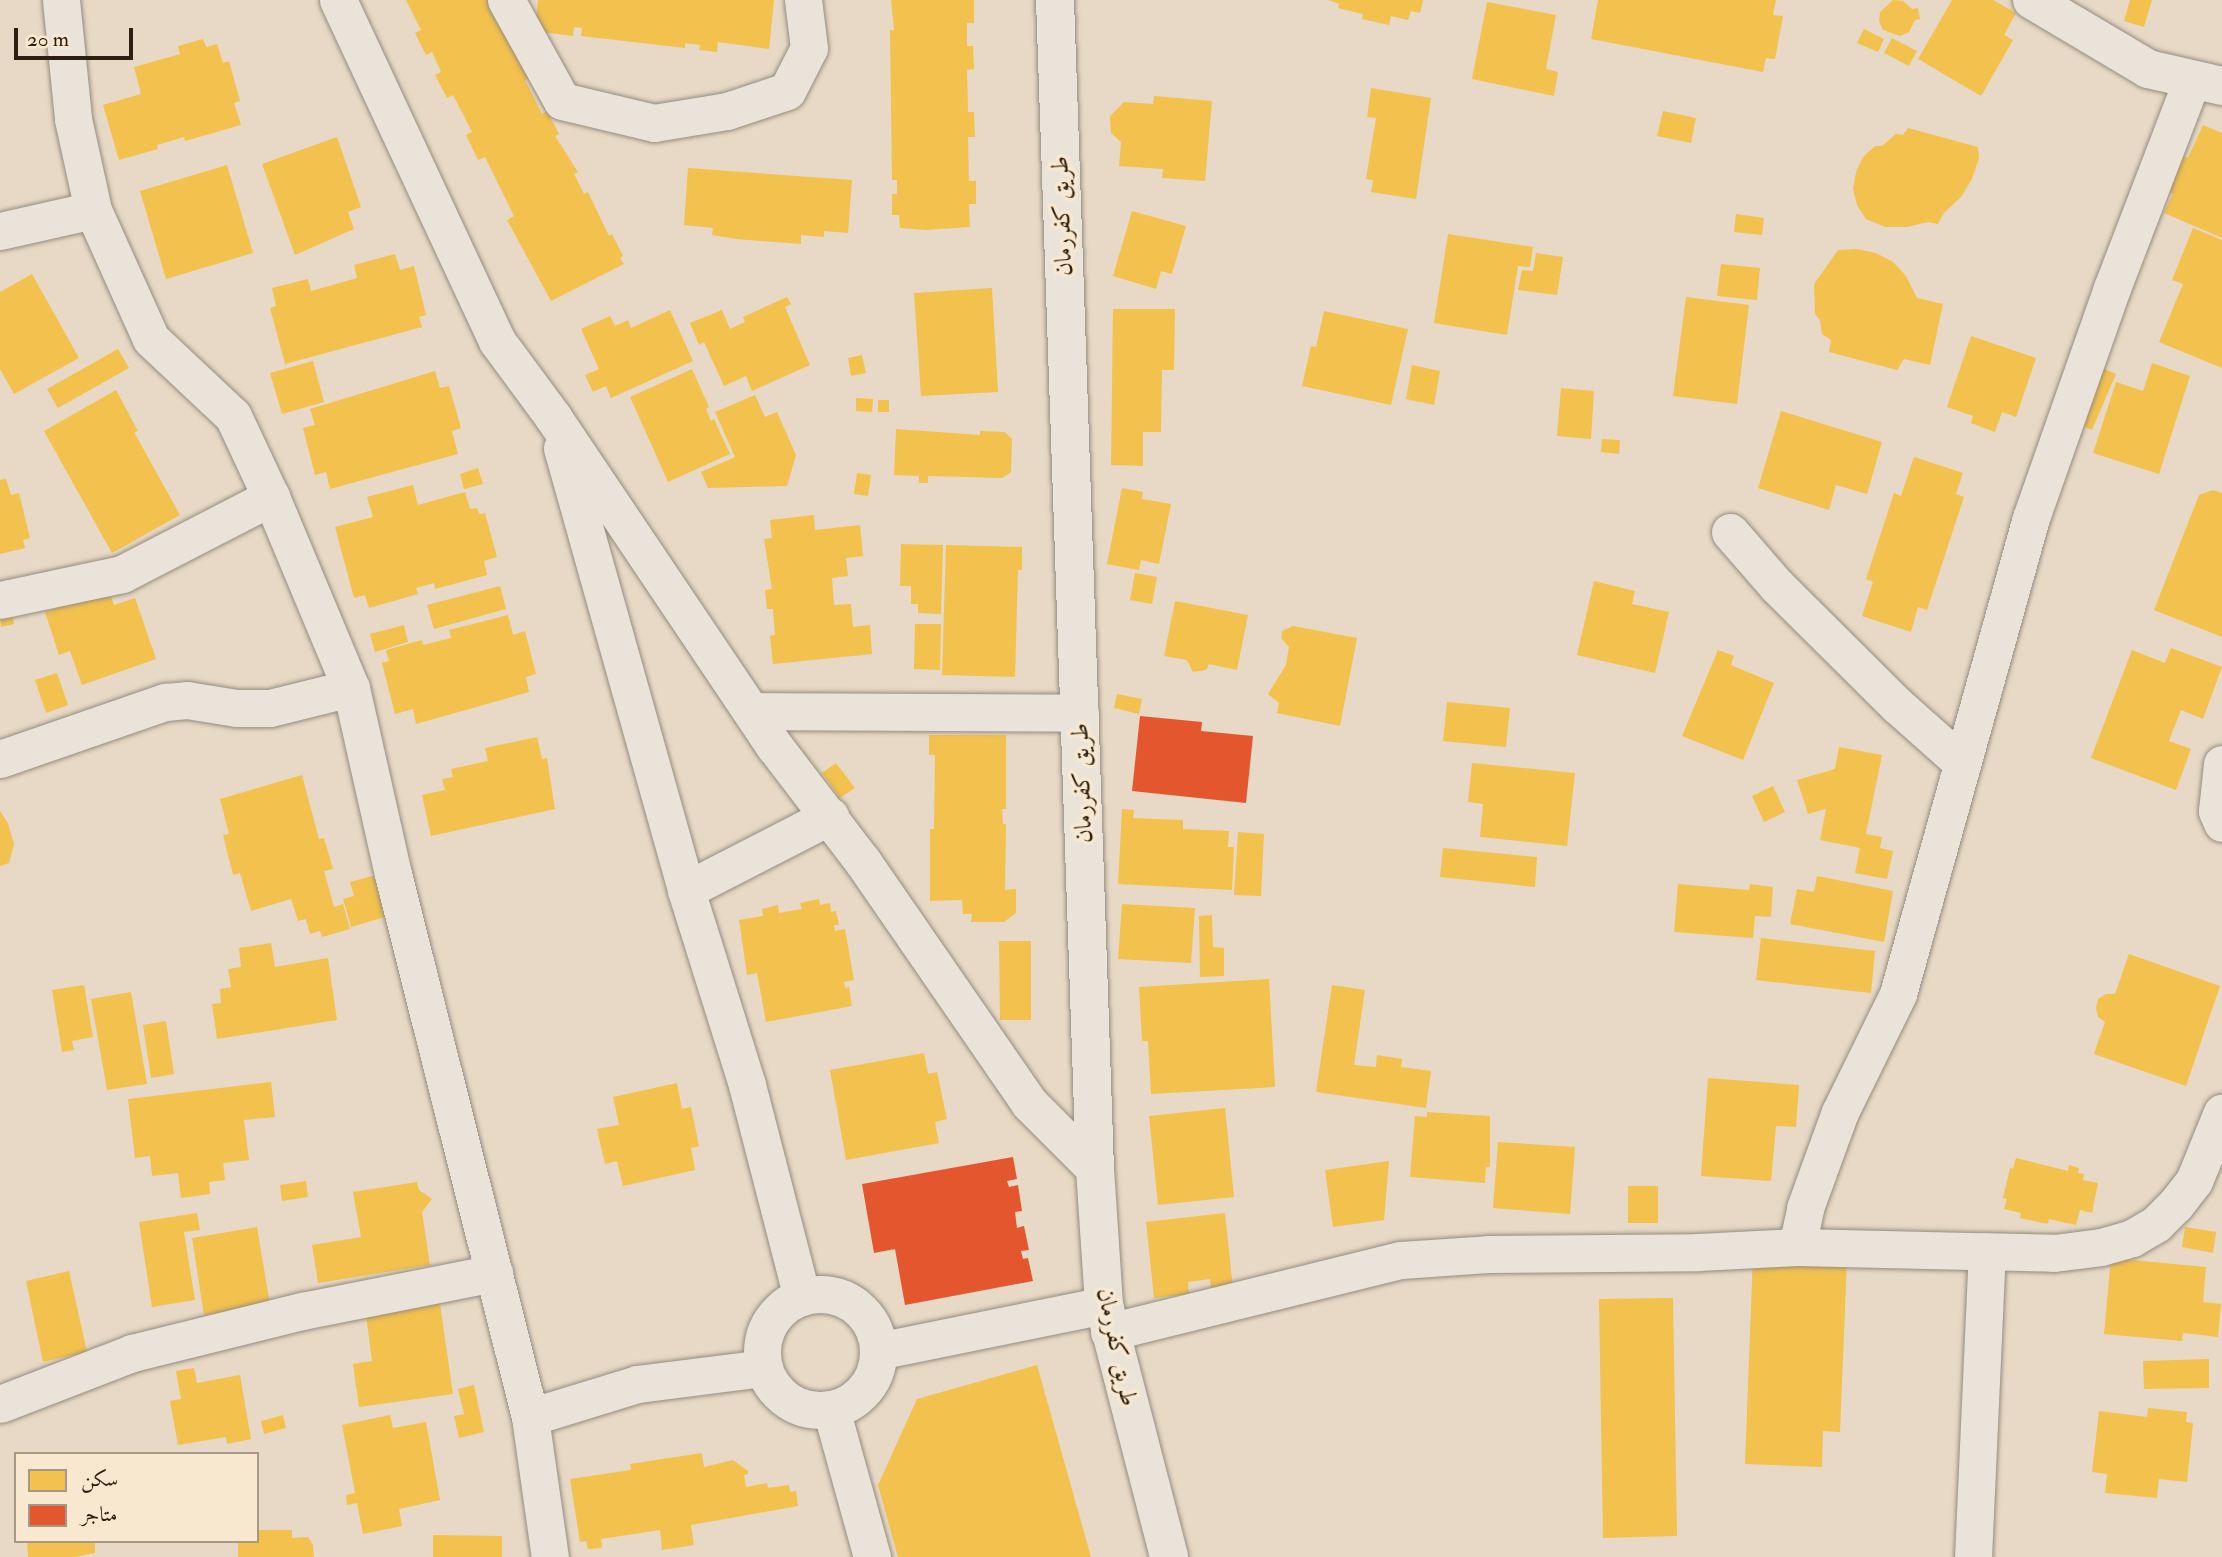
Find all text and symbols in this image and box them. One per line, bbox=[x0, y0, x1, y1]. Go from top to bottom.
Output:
scale bar bbox=[18, 14, 136, 58]
text: 20 m bbox=[27, 26, 69, 53]
street label: طريق كفررمان bbox=[1046, 155, 1078, 277]
street label: طريق كفررمان bbox=[1066, 722, 1098, 844]
street label: طريق كفررمان bbox=[1090, 1285, 1144, 1409]
legend bbox=[14, 1452, 259, 1543]
text: سكن bbox=[81, 1466, 118, 1493]
text: متاجر bbox=[81, 1501, 118, 1528]

